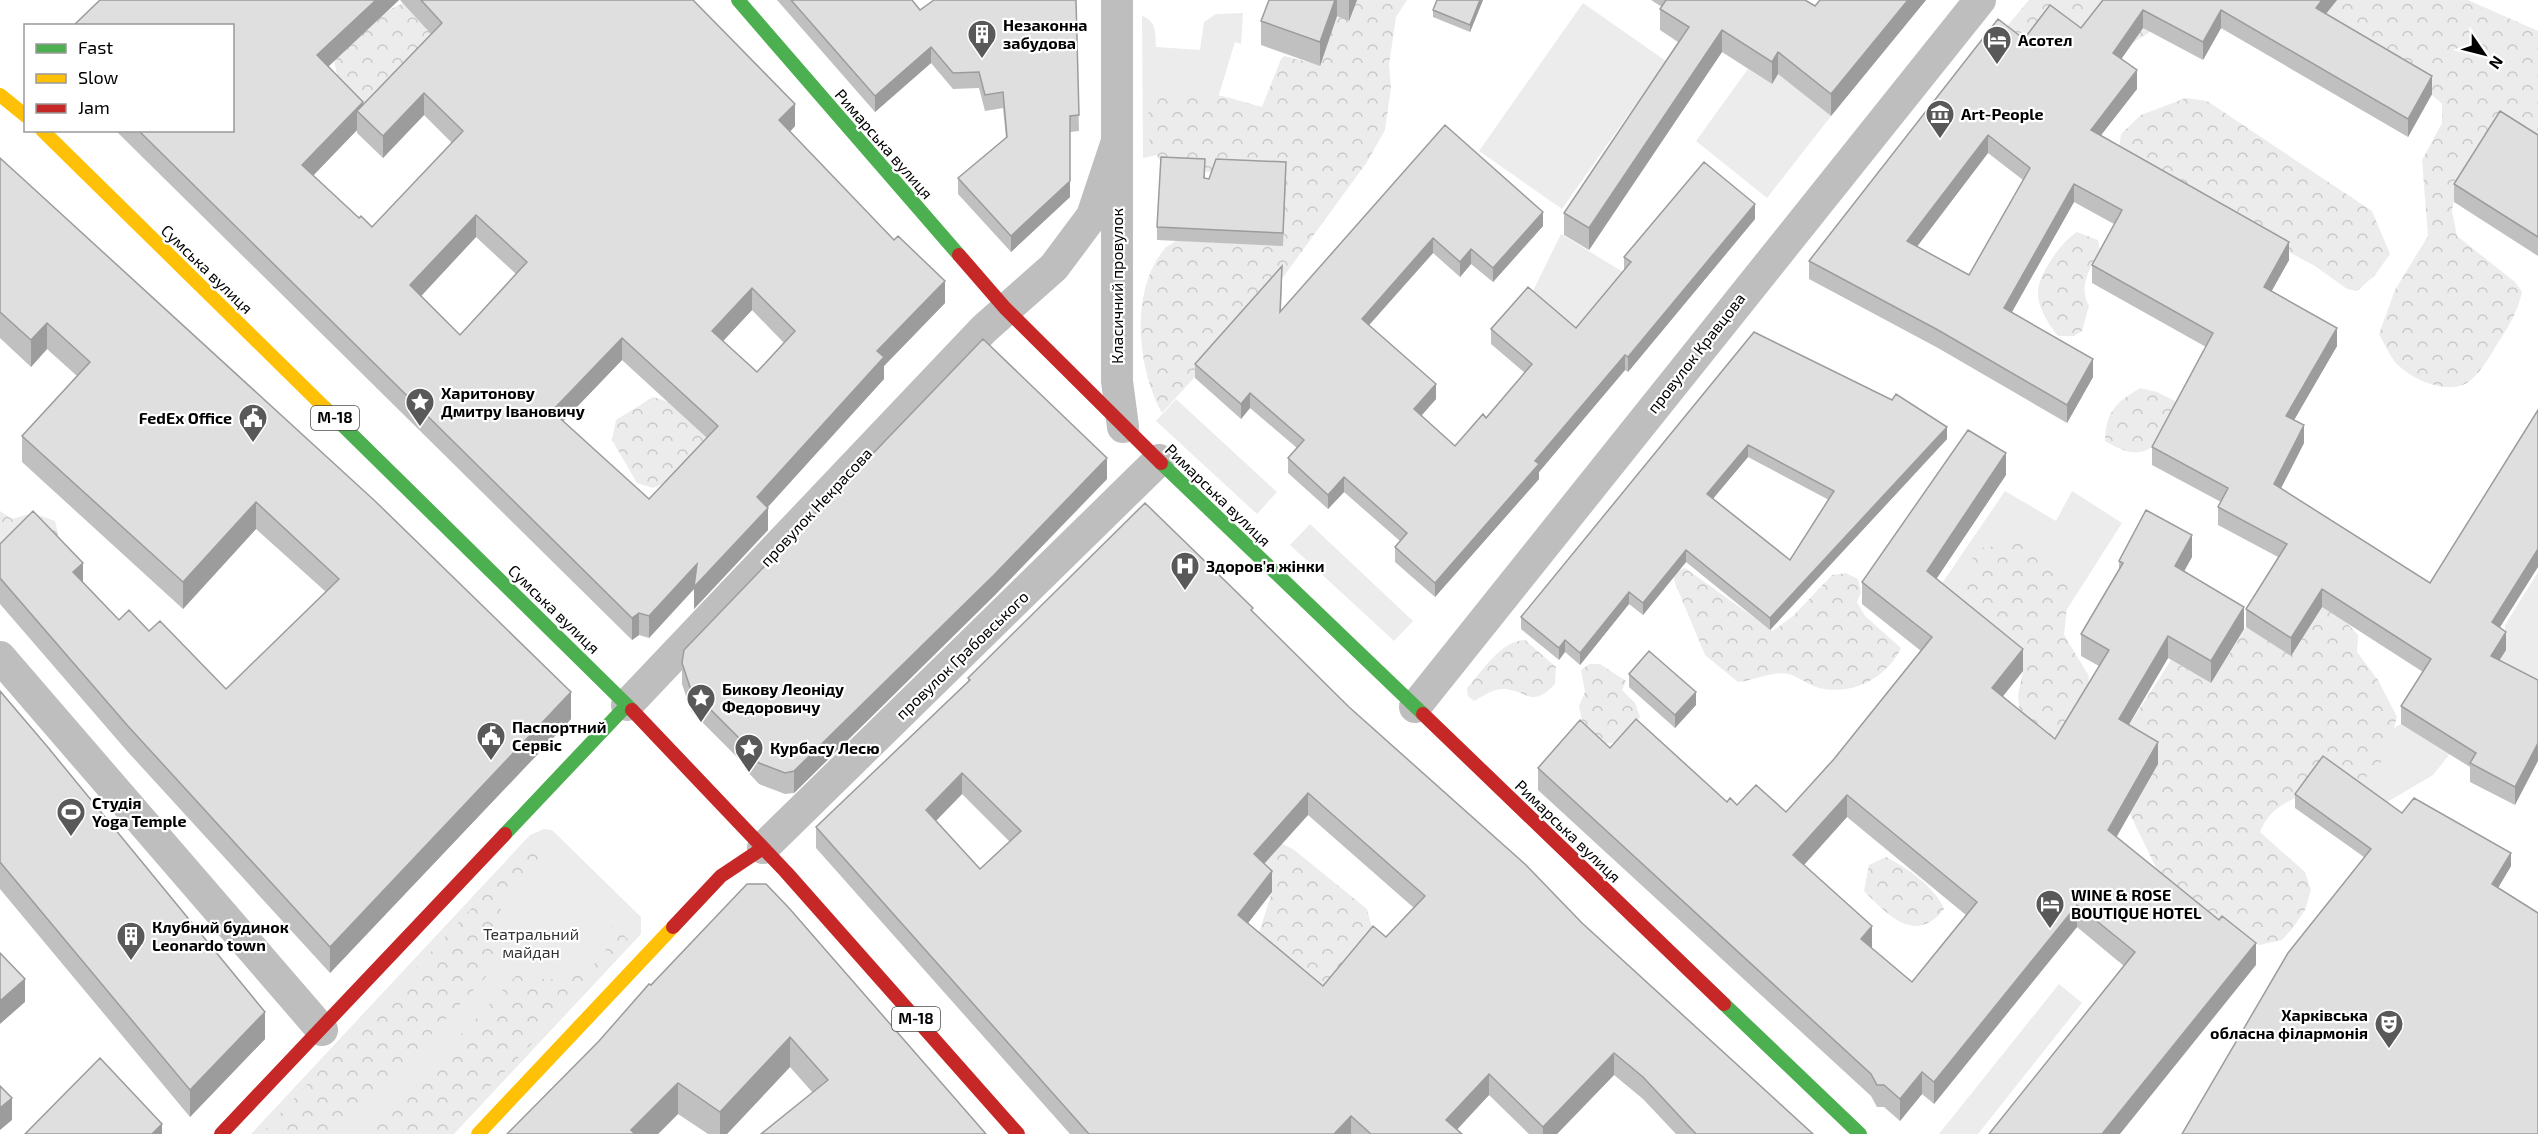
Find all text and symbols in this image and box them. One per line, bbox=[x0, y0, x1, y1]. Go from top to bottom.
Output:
place label: Незаконна забудова bbox=[1003, 15, 1088, 52]
building icon: Незаконна забудова bbox=[966, 18, 998, 60]
legend bbox=[24, 24, 234, 132]
hotel icon: Асотел bbox=[1981, 24, 2013, 66]
north arrow bbox=[2454, 24, 2514, 84]
place label: Асотел bbox=[2018, 30, 2073, 49]
text: Fast bbox=[78, 36, 113, 58]
text: N bbox=[2486, 53, 2508, 73]
text: Slow bbox=[78, 66, 119, 88]
street label: Римарська вулиця bbox=[831, 85, 937, 203]
text: Jam bbox=[78, 96, 110, 118]
museum icon: Art-People bbox=[1924, 98, 1956, 140]
place label: Art-People bbox=[1961, 104, 2044, 123]
street label: Класичний провулок bbox=[1107, 208, 1127, 364]
street label: Сумська вулиця bbox=[157, 220, 257, 318]
street label: провулок Кравцова bbox=[1643, 289, 1749, 417]
place label: Харитонову Дмитру Івановичу bbox=[441, 383, 585, 420]
place icon: Харитонову Дмитру Івановичу bbox=[404, 386, 436, 428]
public building icon: FedEx Office bbox=[237, 402, 269, 444]
road number: М-18 bbox=[311, 406, 359, 430]
place label: FedEx Office bbox=[139, 408, 232, 427]
street label: Римарська вулиця bbox=[1161, 439, 1275, 551]
street label: провулок Некрасова bbox=[756, 443, 876, 571]
hospital icon: Здоров'я жінки bbox=[1169, 550, 1201, 592]
place label: Здоров'я жінки bbox=[1206, 556, 1325, 575]
street label: Сумська вулиця bbox=[504, 560, 604, 658]
street label: провулок Грабовського bbox=[891, 586, 1033, 724]
place label: Бикову Леоніду Федоровичу bbox=[722, 679, 844, 716]
place icon: Бикову Леоніду Федоровичу bbox=[685, 682, 717, 724]
place label: Паспортний Сервіс bbox=[512, 717, 607, 754]
public building icon: Паспортний Сервіс bbox=[475, 720, 507, 762]
place icon: Курбасу Лесю bbox=[733, 732, 765, 774]
place label: Курбасу Лесю bbox=[770, 738, 880, 757]
street label: Римарська вулиця bbox=[1511, 775, 1625, 887]
place label: Студiя Yoga Temple bbox=[92, 793, 187, 830]
sports icon: Студiя Yoga Temple bbox=[55, 796, 87, 838]
place label: WINE & ROSE BOUTIQUE HOTEL bbox=[2071, 885, 2202, 923]
hotel icon: WINE & ROSE BOUTIQUE HOTEL bbox=[2034, 888, 2066, 930]
place label: Клубний будинок Leonardo town bbox=[152, 917, 289, 954]
building icon: Клубний будинок Leonardo town bbox=[115, 920, 147, 962]
park label: Театральний майдан bbox=[483, 924, 579, 961]
place label: Харківська обласна філармонія bbox=[2210, 1005, 2368, 1042]
road number: М-18 bbox=[892, 1007, 940, 1031]
theatre icon: Харківська обласна філармонія bbox=[2373, 1008, 2405, 1050]

